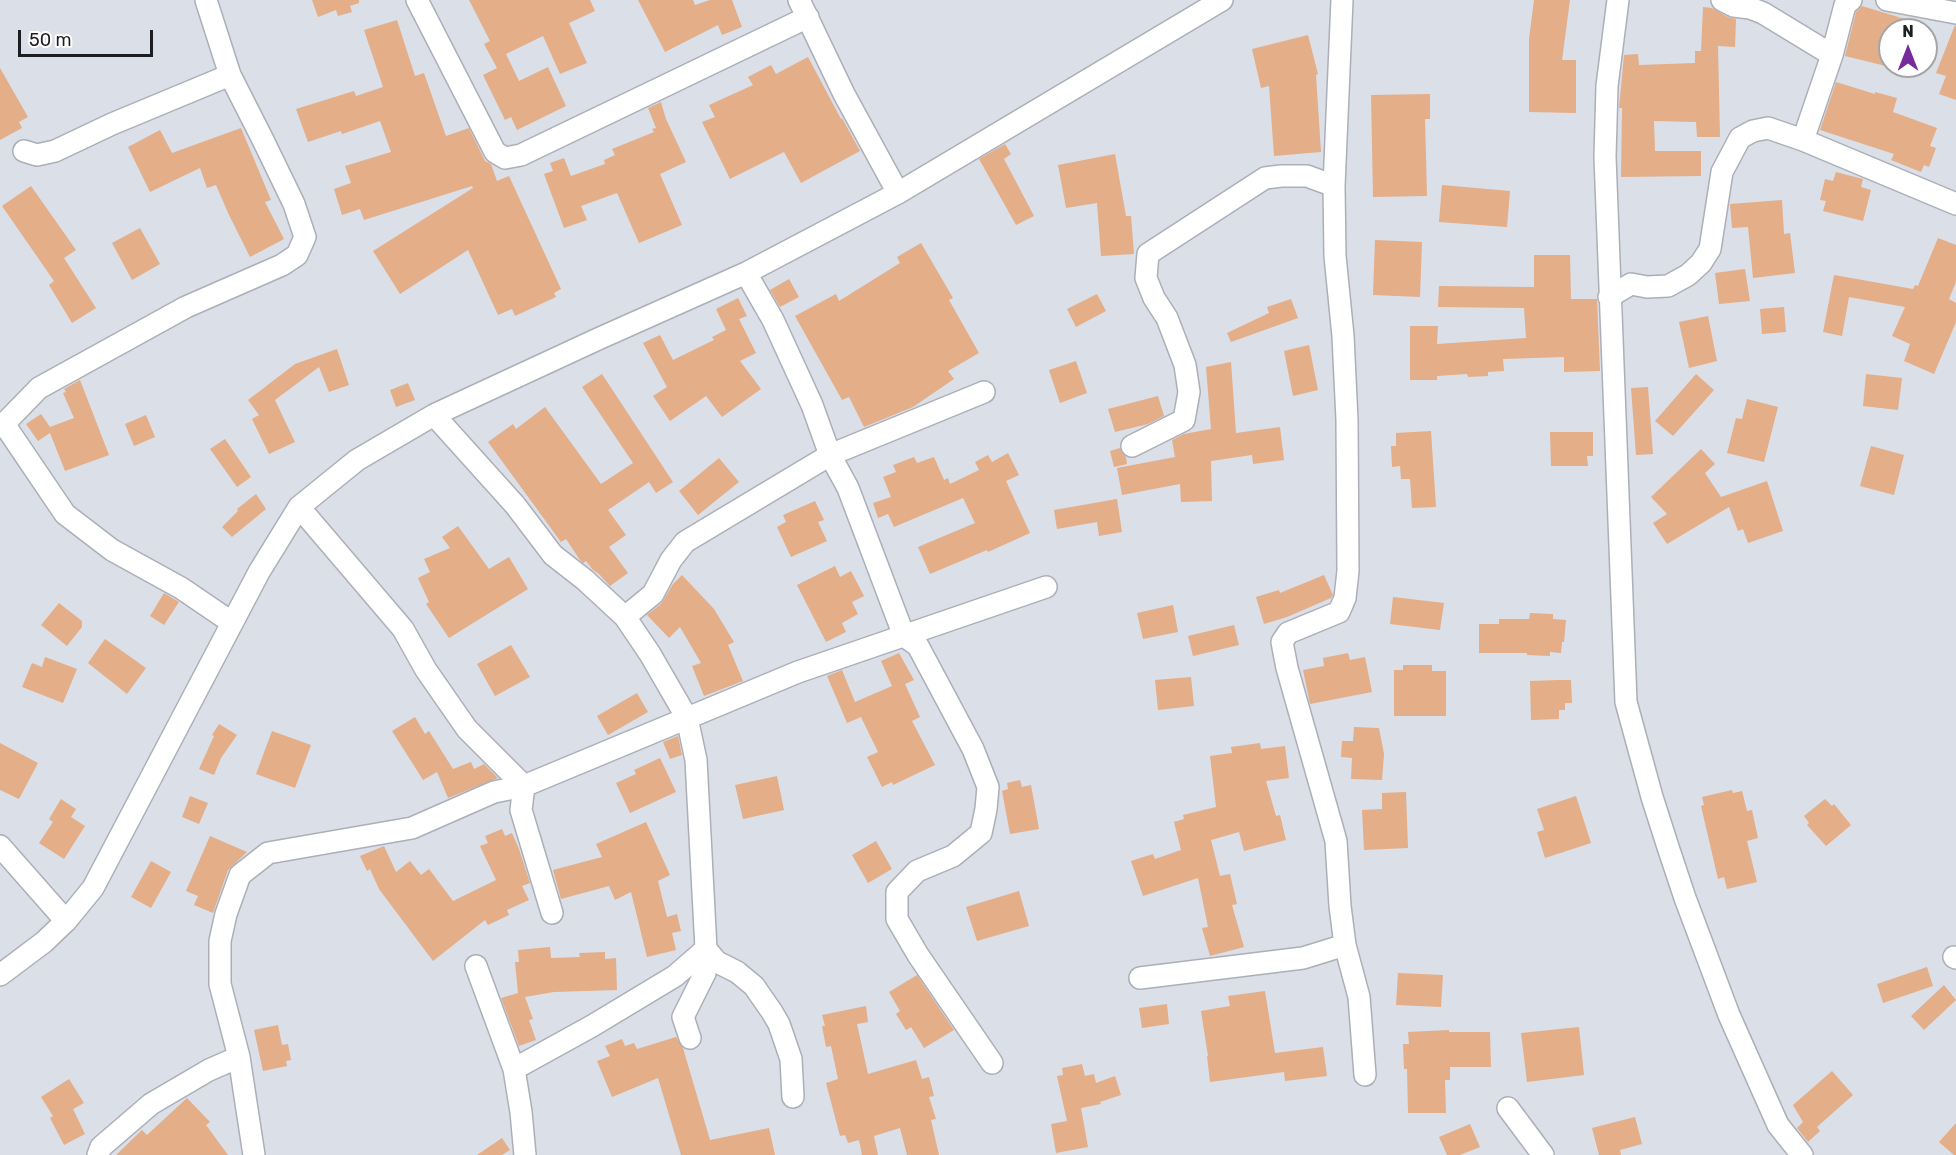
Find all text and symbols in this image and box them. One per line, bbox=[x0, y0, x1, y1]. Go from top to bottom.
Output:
scale bar bbox=[21, 18, 156, 56]
north arrow bbox=[1878, 18, 1938, 78]
text: N bbox=[1902, 22, 1914, 41]
text: 50 m bbox=[29, 29, 72, 51]

